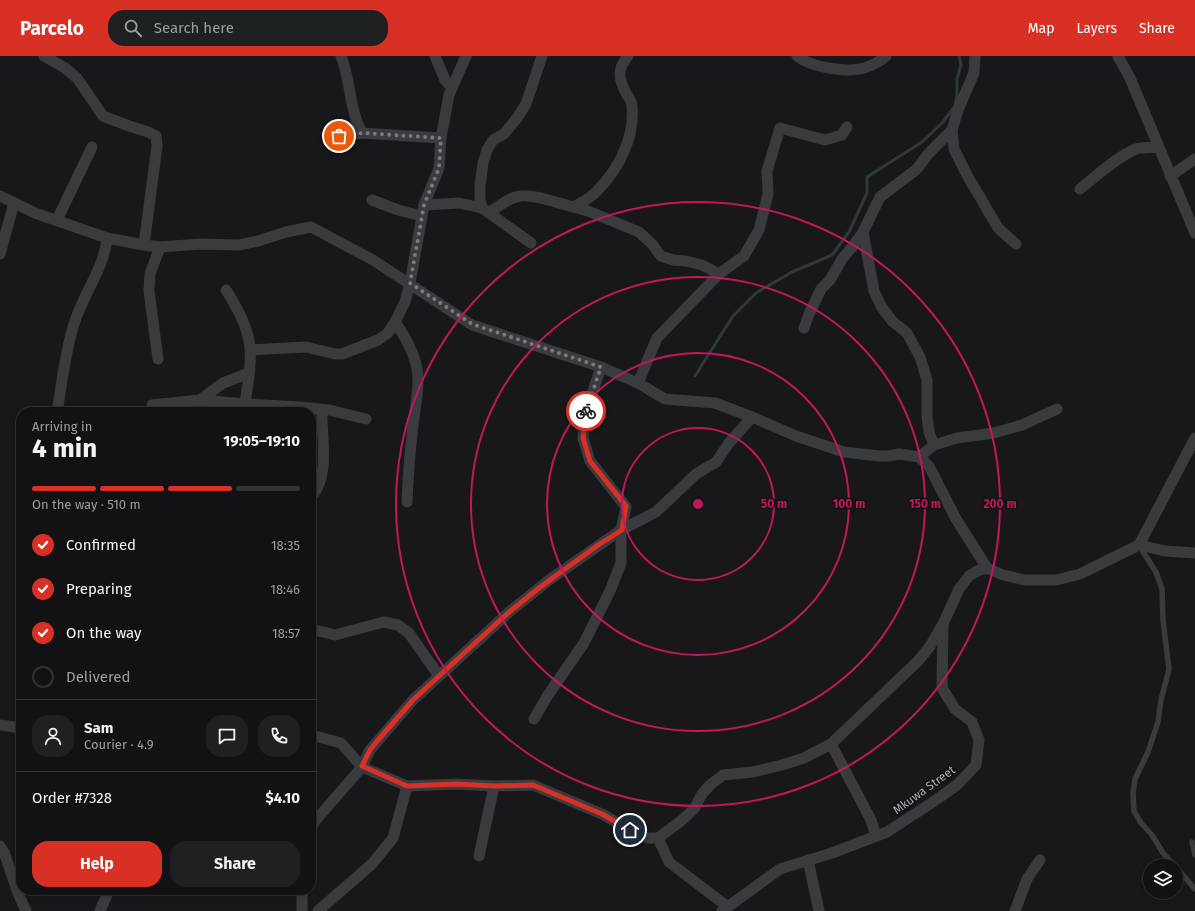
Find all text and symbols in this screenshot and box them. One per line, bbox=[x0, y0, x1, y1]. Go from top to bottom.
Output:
search box bbox=[108, 10, 388, 46]
text: Parcelo bbox=[20, 17, 84, 40]
icon: search bbox=[122, 17, 144, 39]
text: Search here bbox=[154, 19, 234, 37]
text: Map bbox=[1028, 20, 1054, 37]
text: Layers bbox=[1076, 20, 1117, 37]
text: Share bbox=[1139, 20, 1175, 37]
pin bbox=[322, 119, 356, 153]
icon: bag bbox=[328, 125, 350, 147]
courier bbox=[566, 391, 606, 431]
icon: bike bbox=[575, 400, 597, 422]
text: Arriving in bbox=[32, 419, 92, 434]
text: 19:05–19:10 bbox=[223, 432, 300, 450]
text: 4 min bbox=[32, 433, 97, 464]
text: On the way · 510 m bbox=[32, 497, 141, 512]
centre of rings bbox=[691, 497, 705, 511]
text: 50 m bbox=[761, 497, 787, 511]
text: 100 m bbox=[833, 497, 865, 511]
text: 150 m bbox=[909, 497, 941, 511]
text: 200 m bbox=[983, 497, 1017, 511]
icon: check bbox=[32, 534, 54, 556]
text: Confirmed bbox=[66, 536, 136, 554]
text: 18:35 bbox=[271, 538, 300, 553]
icon: check bbox=[32, 578, 54, 600]
text: Preparing bbox=[66, 580, 131, 598]
text: 18:46 bbox=[270, 582, 300, 597]
icon: check bbox=[32, 622, 54, 644]
text: On the way bbox=[66, 624, 141, 642]
text: 18:57 bbox=[272, 626, 300, 641]
text: Delivered bbox=[66, 668, 130, 686]
button: person bbox=[32, 715, 74, 757]
button: chat bbox=[206, 715, 248, 757]
button: phone bbox=[258, 715, 300, 757]
text: Sam bbox=[84, 719, 113, 737]
text: Courier · 4.9 bbox=[84, 737, 154, 752]
street label: Mkuwa Street bbox=[890, 762, 958, 817]
text: Order #7328 bbox=[32, 789, 112, 807]
text: $4.10 bbox=[265, 789, 300, 807]
pin bbox=[613, 813, 647, 847]
icon: home bbox=[619, 819, 641, 841]
button: Help bbox=[32, 841, 162, 887]
button: Share bbox=[170, 841, 300, 887]
map controls bbox=[1143, 859, 1183, 899]
button: layers bbox=[1143, 859, 1183, 899]

